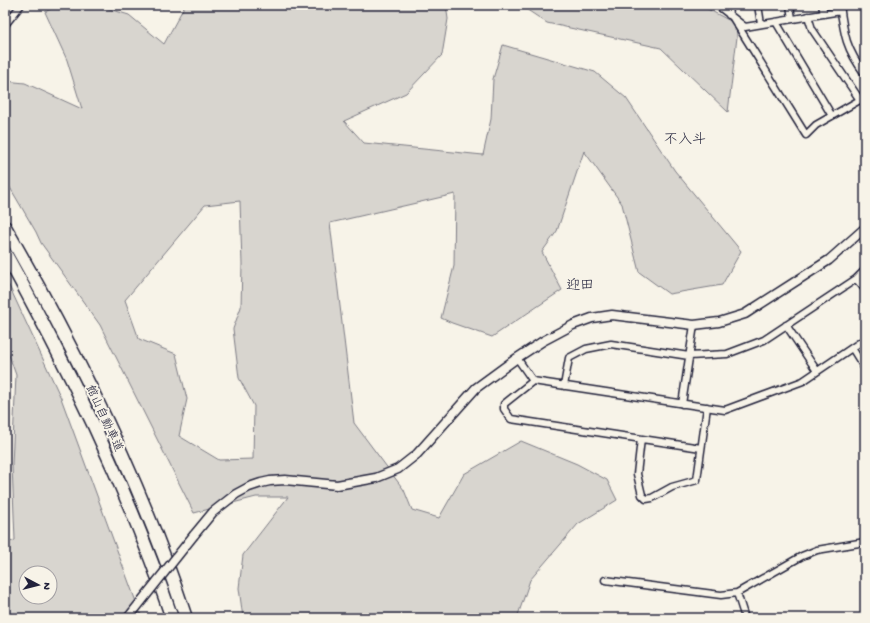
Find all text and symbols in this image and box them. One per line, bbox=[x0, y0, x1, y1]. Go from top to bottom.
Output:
district label: 不入斗 bbox=[664, 132, 706, 149]
district label: 迎田 bbox=[566, 278, 594, 295]
street label: 館山自動車道 bbox=[82, 383, 126, 454]
north arrow bbox=[18, 565, 58, 605]
text: N bbox=[40, 582, 52, 590]

